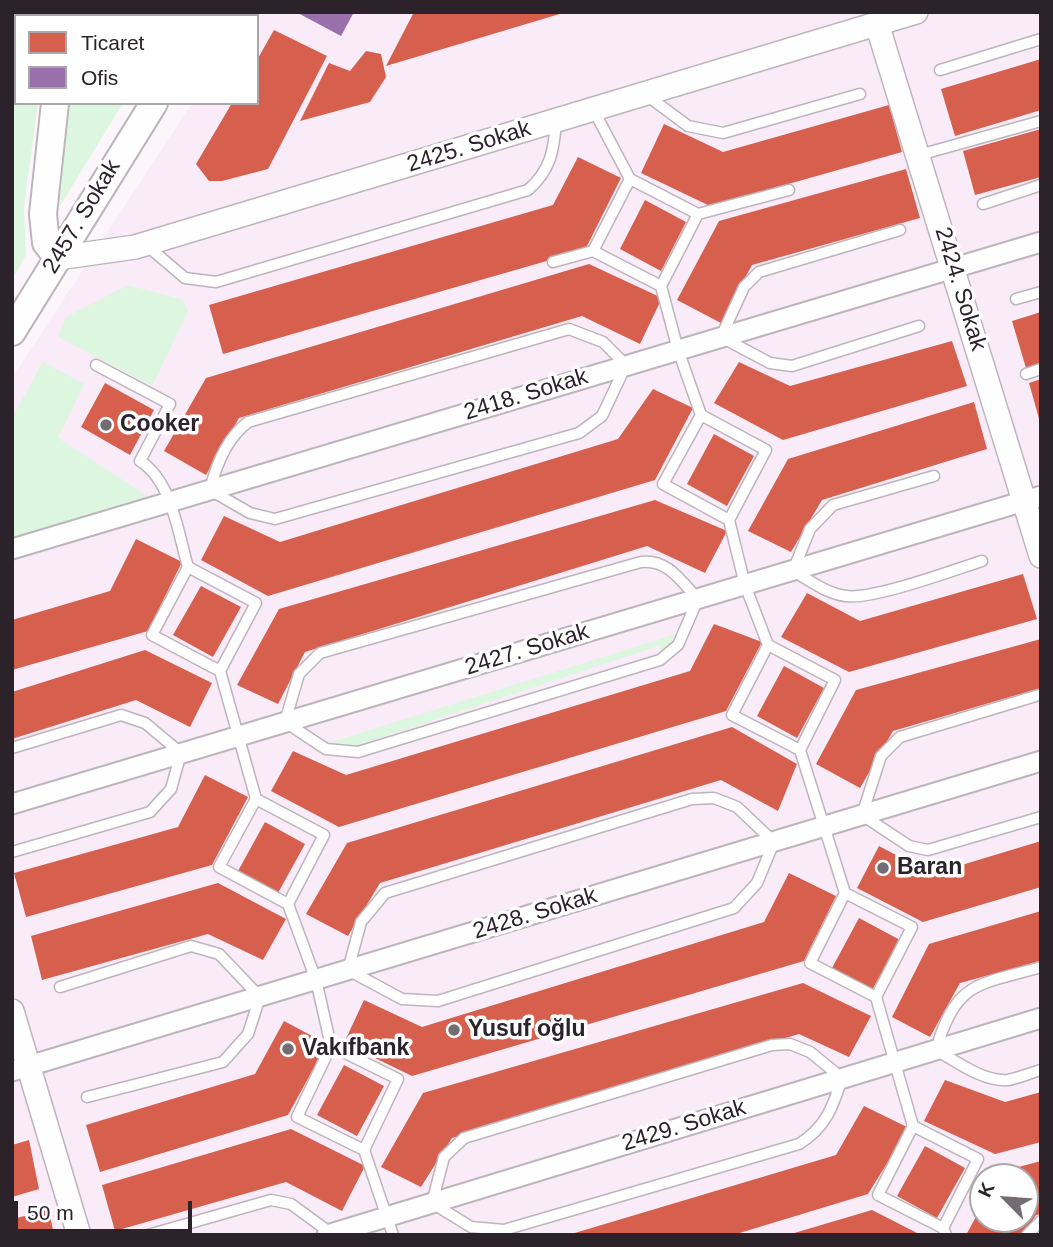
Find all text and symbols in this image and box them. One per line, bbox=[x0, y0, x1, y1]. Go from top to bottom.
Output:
legend bbox=[14, 14, 259, 105]
text: Ticaret bbox=[81, 31, 144, 54]
text: Ofis bbox=[81, 66, 118, 89]
street label: 2425. Sokak bbox=[404, 115, 534, 179]
street label: 2457. Sokak bbox=[37, 155, 127, 279]
street label: 2424. Sokak bbox=[928, 224, 992, 354]
street label: 2418. Sokak bbox=[461, 363, 591, 427]
place label: Cooker bbox=[120, 411, 199, 439]
marker: Cooker bbox=[98, 417, 114, 433]
street label: 2427. Sokak bbox=[462, 618, 592, 682]
place label: Baran bbox=[897, 854, 962, 882]
marker: Baran bbox=[875, 860, 891, 876]
street label: 2428. Sokak bbox=[470, 882, 600, 946]
place label: Yusuf oğlu bbox=[468, 1016, 586, 1044]
marker: Yusuf oğlu bbox=[446, 1022, 462, 1038]
place label: Vakıfbank bbox=[302, 1035, 409, 1063]
marker: Vakıfbank bbox=[280, 1041, 296, 1057]
street label: 2429. Sokak bbox=[619, 1094, 749, 1158]
north arrow bbox=[969, 1163, 1039, 1233]
text: K bbox=[974, 1179, 999, 1200]
scale bar bbox=[18, 1188, 196, 1232]
text: 50 m bbox=[27, 1201, 74, 1224]

